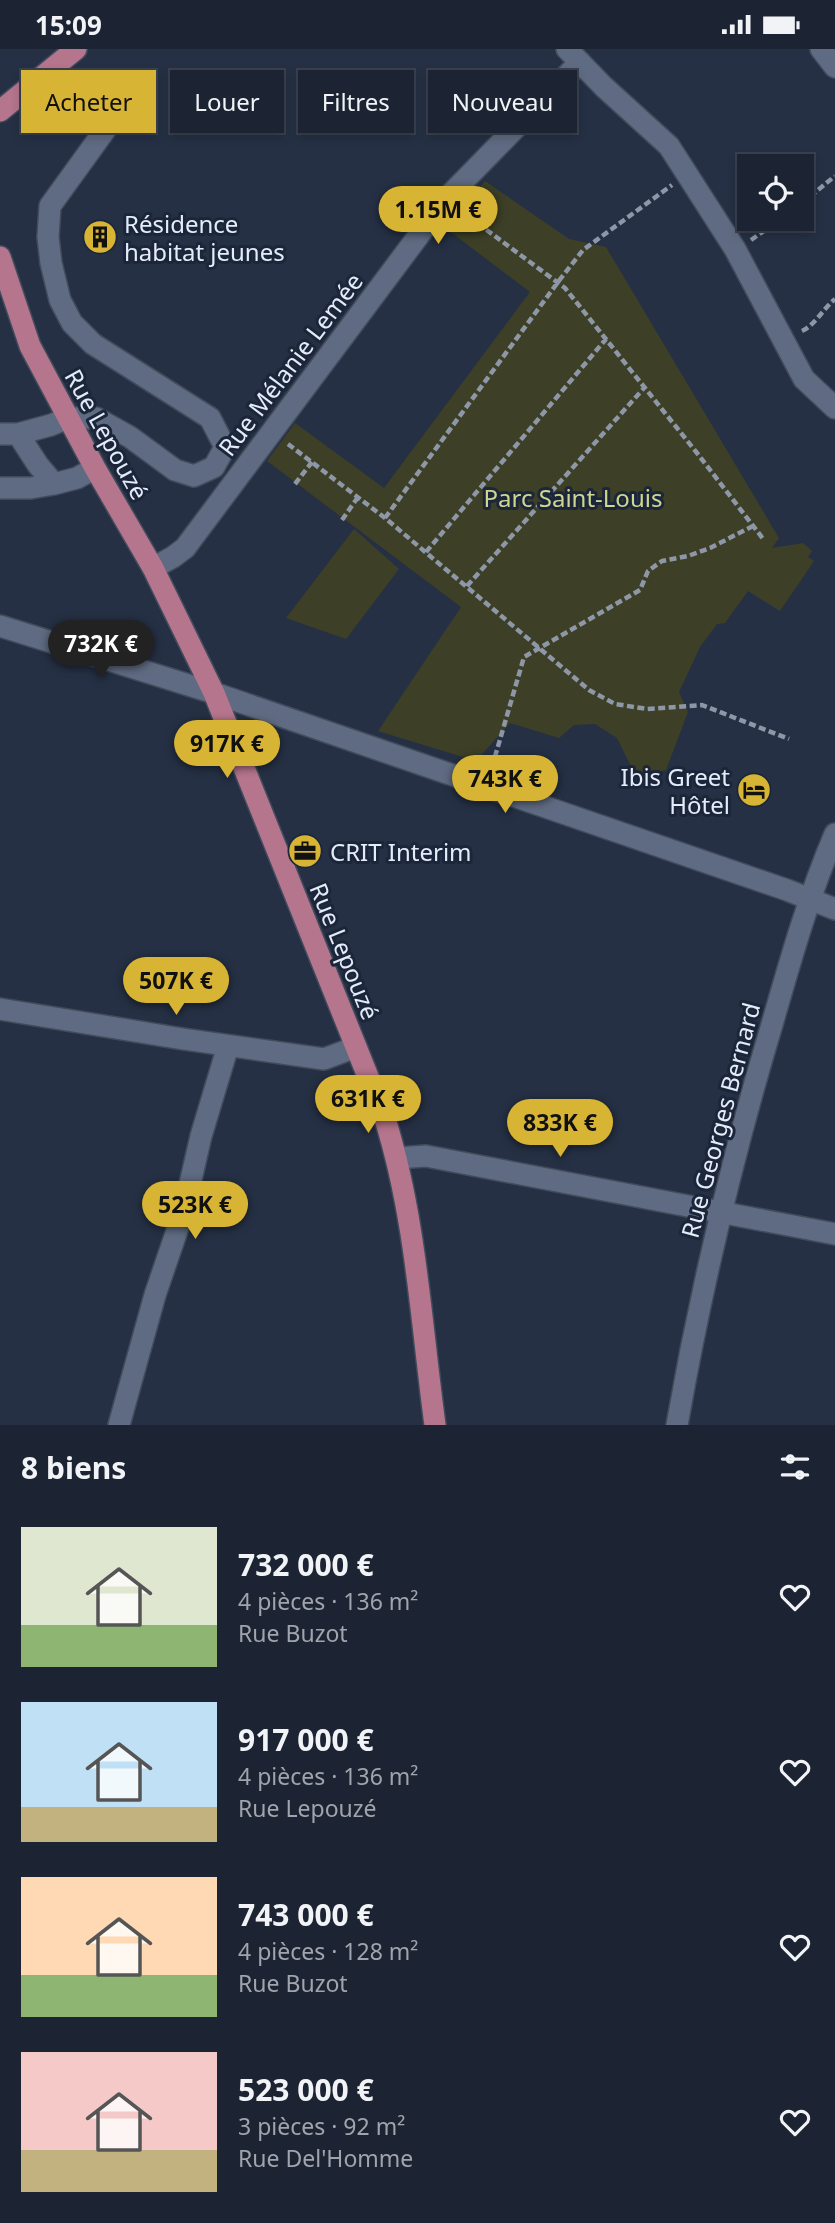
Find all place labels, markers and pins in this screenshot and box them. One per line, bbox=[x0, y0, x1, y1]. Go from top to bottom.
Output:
pin: 1.15M € bbox=[373, 187, 503, 246]
place label: Résidence habitat jeunes bbox=[124, 207, 285, 268]
building icon: Résidence habitat jeunes bbox=[81, 218, 119, 256]
pin: 732K € bbox=[44, 621, 158, 680]
pin: 917K € bbox=[170, 721, 284, 780]
pin: 743K € bbox=[448, 755, 562, 815]
place label: Ibis Greet Hôtel bbox=[621, 760, 730, 821]
hotel icon: Ibis Greet Hôtel bbox=[735, 771, 773, 809]
office icon: CRIT Interim bbox=[286, 832, 324, 870]
place label: CRIT Interim bbox=[330, 835, 472, 868]
pin: 507K € bbox=[119, 957, 233, 1017]
pin: 631K € bbox=[311, 1075, 425, 1135]
pin: 833K € bbox=[503, 1099, 617, 1159]
pin: 523K € bbox=[138, 1181, 252, 1241]

